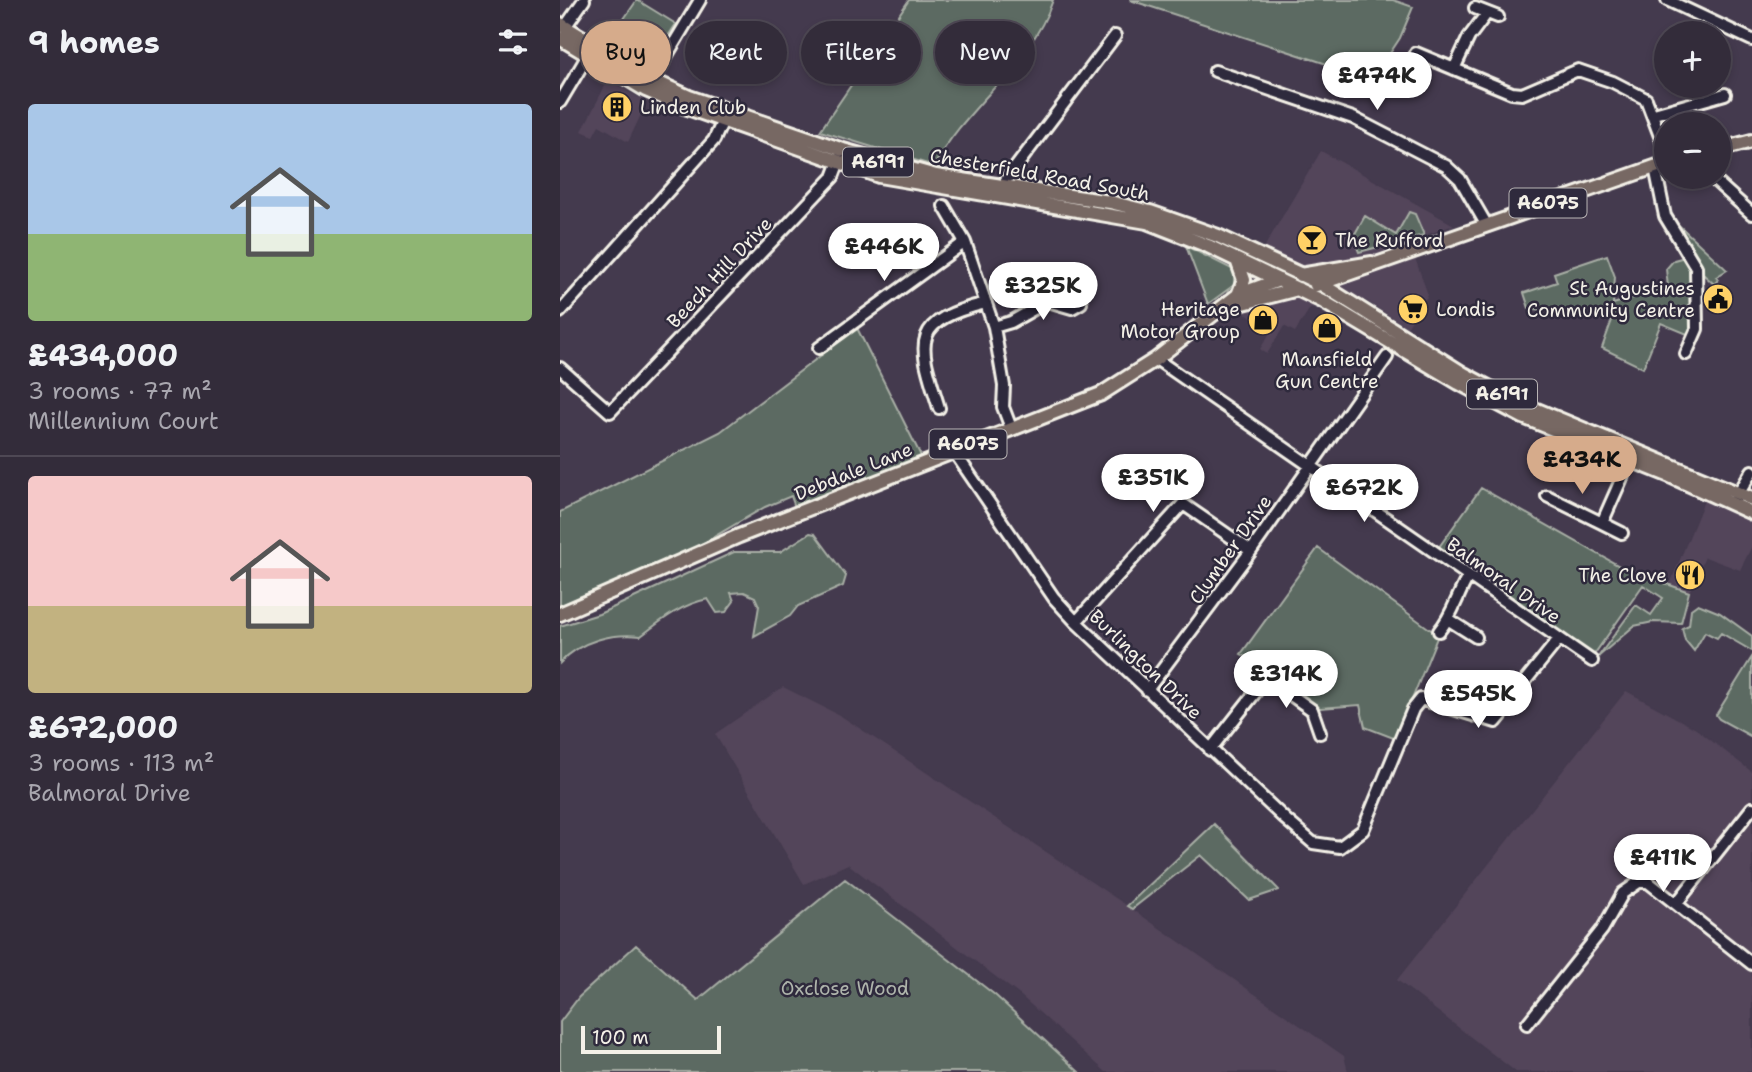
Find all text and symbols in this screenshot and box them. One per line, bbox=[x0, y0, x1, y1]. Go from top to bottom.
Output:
chip: Buy bbox=[581, 21, 671, 84]
chip: Rent bbox=[685, 21, 787, 84]
chip: Filters bbox=[801, 21, 921, 84]
chip: New bbox=[935, 21, 1035, 84]
map controls bbox=[1654, 21, 1731, 189]
button: + bbox=[1654, 21, 1731, 98]
text: 9 homes bbox=[28, 22, 160, 63]
icon: filters bbox=[494, 23, 532, 61]
pin: £474K bbox=[1328, 52, 1426, 112]
text: £474K bbox=[1338, 60, 1416, 90]
building icon: Linden Club bbox=[600, 90, 634, 124]
place label: Linden Club bbox=[640, 95, 746, 120]
button: − bbox=[1654, 112, 1731, 189]
street label: Chesterfield Road South bbox=[928, 143, 1152, 206]
road number: A6191 bbox=[843, 148, 913, 176]
icon: home bbox=[217, 149, 343, 275]
road number: A6075 bbox=[1510, 188, 1586, 218]
street label: Beech Hill Drive bbox=[661, 211, 777, 333]
bar icon: The Rufford bbox=[1295, 223, 1329, 257]
pin: £446K bbox=[835, 224, 933, 283]
place label: The Rufford bbox=[1335, 228, 1444, 253]
text: £446K bbox=[844, 231, 924, 261]
pin: £325K bbox=[994, 262, 1092, 322]
text: £325K bbox=[1005, 270, 1081, 300]
place label: St Augustines Community Centre bbox=[1527, 276, 1695, 323]
public building icon: St Augustines Community Centre bbox=[1701, 282, 1735, 316]
supermarket icon: Londis bbox=[1396, 292, 1430, 326]
place label: Heritage Motor Group bbox=[1121, 297, 1240, 344]
place label: Londis bbox=[1436, 297, 1495, 322]
shop icon: Heritage Motor Group bbox=[1246, 303, 1280, 337]
shop icon: Mansfield Gun Centre bbox=[1310, 311, 1344, 345]
text: £434,000 bbox=[28, 335, 178, 376]
place label: Mansfield Gun Centre bbox=[1275, 347, 1379, 394]
text: 3 rooms · 77 m² bbox=[28, 376, 212, 406]
road number: A6191 bbox=[1467, 380, 1537, 408]
text: Millennium Court bbox=[28, 406, 219, 436]
road number: A6075 bbox=[930, 430, 1006, 458]
street label: Debdale Lane bbox=[791, 436, 916, 506]
pin: £434K bbox=[1533, 436, 1631, 496]
text: £434K bbox=[1543, 444, 1621, 474]
pin: £351K bbox=[1104, 454, 1202, 514]
text: £351K bbox=[1117, 462, 1189, 492]
pin: £672K bbox=[1315, 464, 1413, 524]
text: £672K bbox=[1325, 472, 1403, 502]
street label: Clumber Drive bbox=[1184, 490, 1277, 609]
icon: home bbox=[217, 521, 343, 647]
street label: Balmoral Drive bbox=[1442, 532, 1566, 629]
restaurant icon: The Clove bbox=[1673, 558, 1707, 592]
place label: The Clove bbox=[1578, 563, 1667, 588]
street label: Burlington Drive bbox=[1084, 604, 1208, 725]
pin: £314K bbox=[1237, 650, 1335, 710]
text: £314K bbox=[1250, 658, 1322, 688]
pin: £545K bbox=[1429, 670, 1527, 730]
text: £545K bbox=[1440, 678, 1516, 708]
text: £672,000 bbox=[28, 707, 178, 748]
text: 3 rooms · 113 m² bbox=[28, 748, 214, 778]
text: Balmoral Drive bbox=[28, 778, 191, 808]
pin: £411K bbox=[1614, 834, 1712, 894]
text: £411K bbox=[1630, 842, 1696, 872]
park label: Oxclose Wood bbox=[781, 976, 909, 1001]
scale bar bbox=[581, 1023, 721, 1055]
text: 100 m bbox=[592, 1025, 649, 1050]

